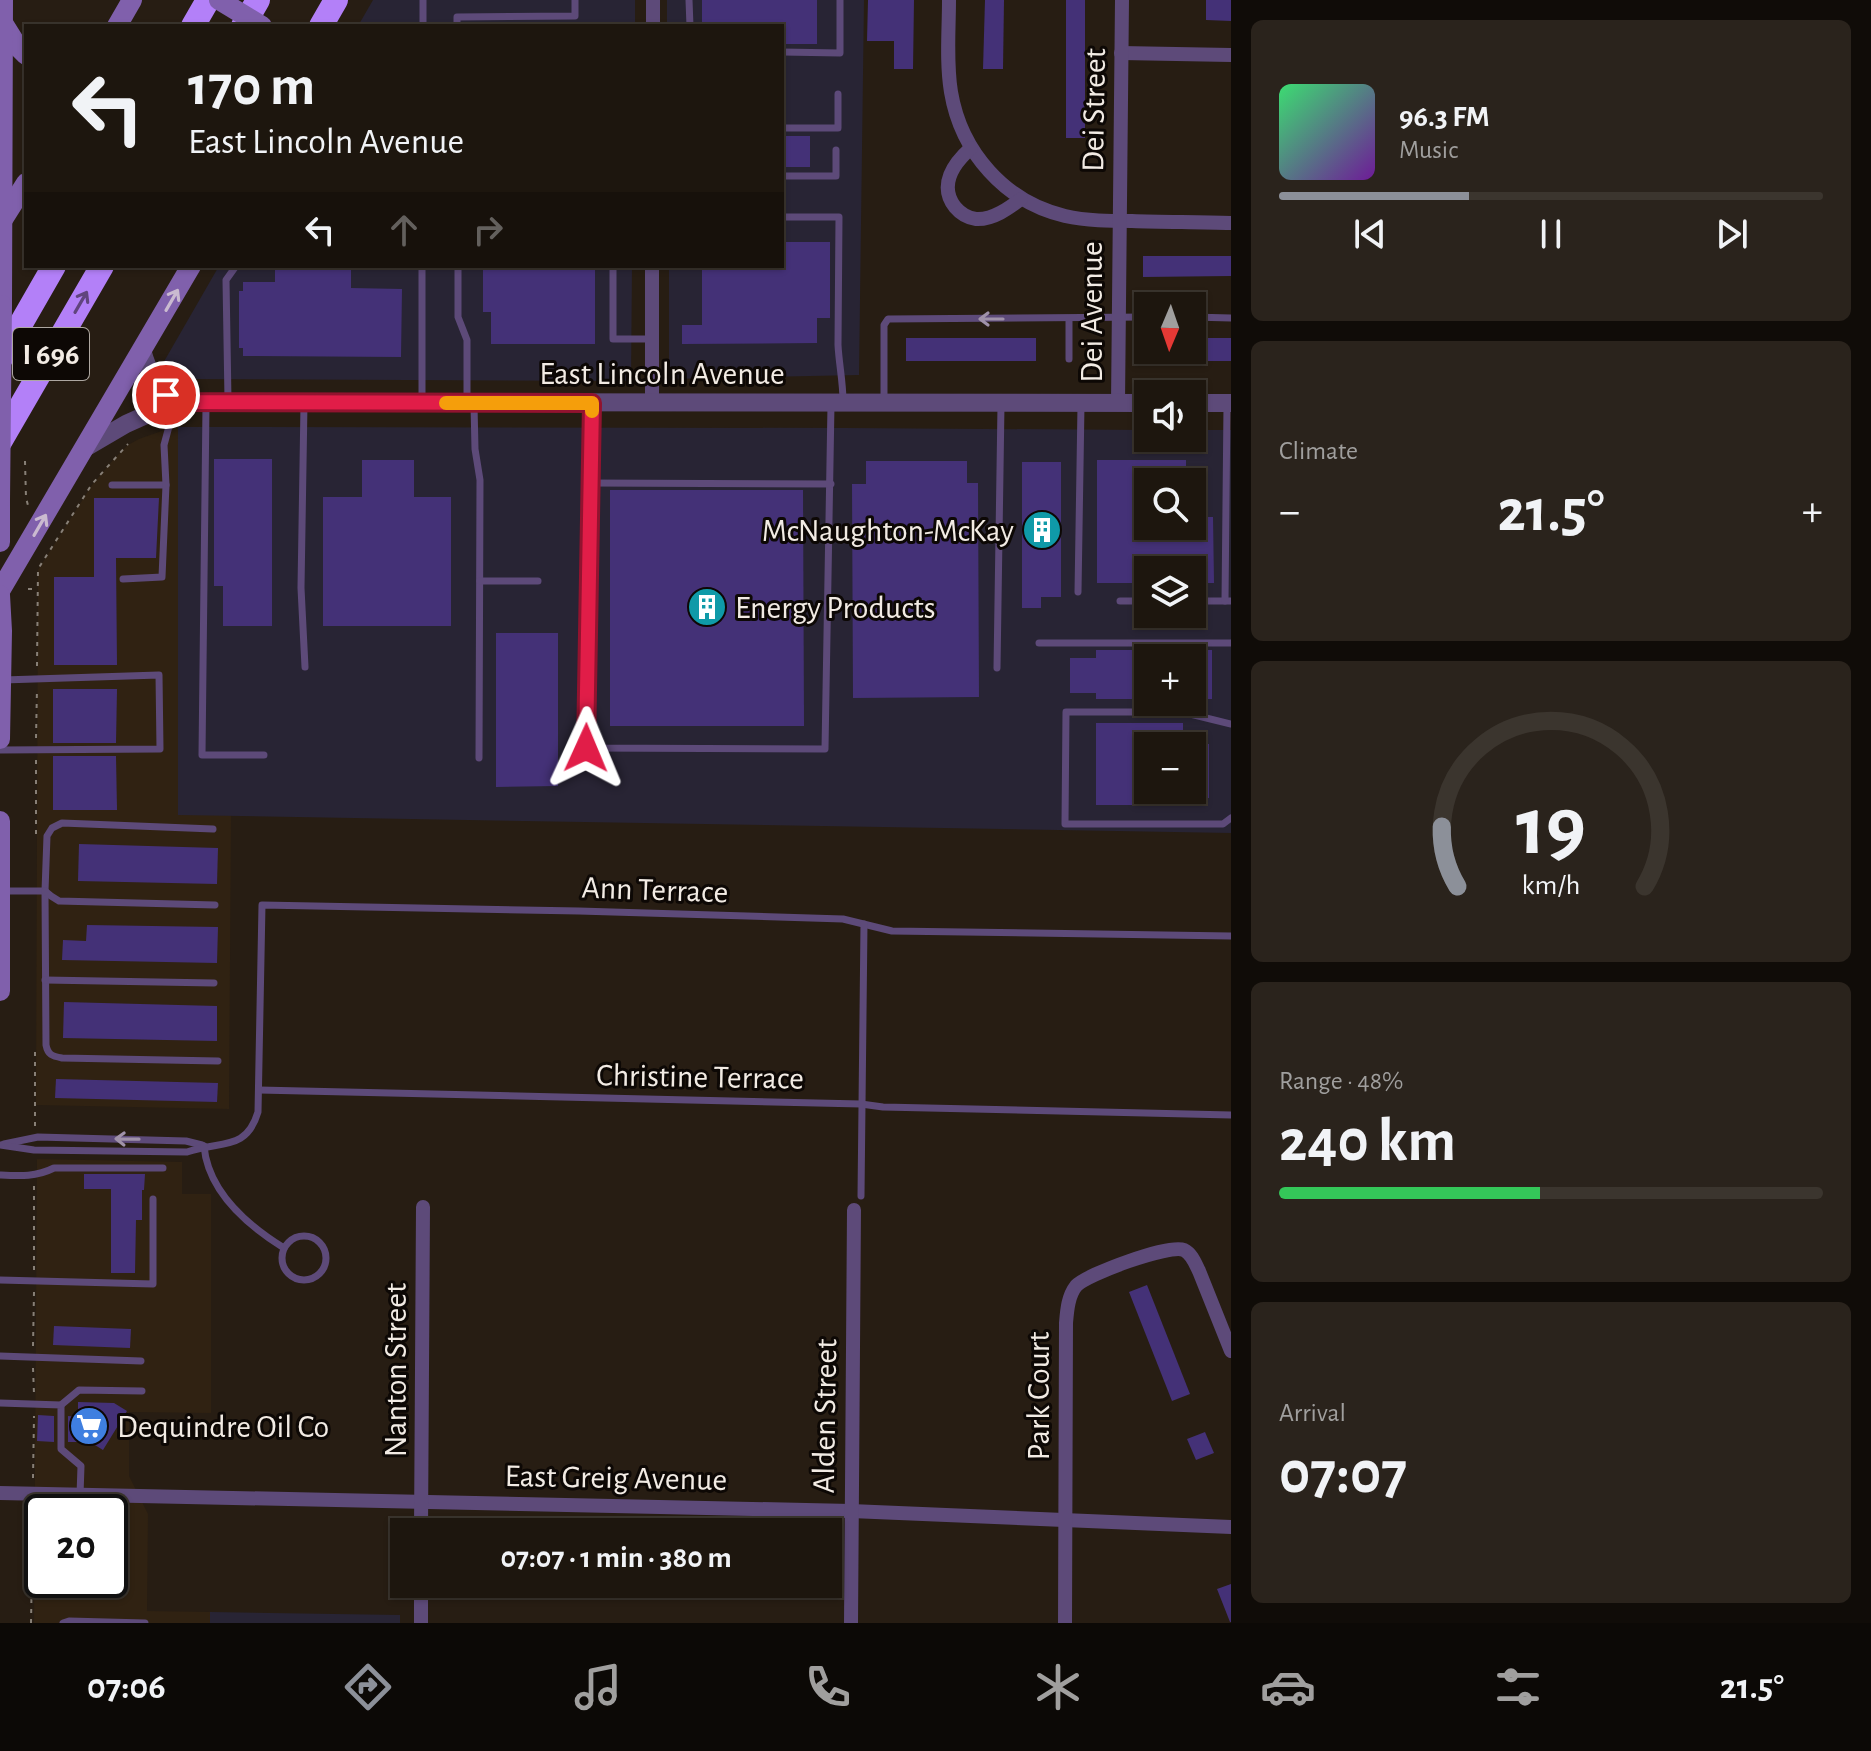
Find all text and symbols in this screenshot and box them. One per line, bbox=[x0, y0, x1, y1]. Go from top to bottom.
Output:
street label: Dei Street bbox=[1077, 48, 1111, 172]
icon: left bbox=[56, 56, 160, 160]
text: 170 m bbox=[188, 59, 315, 115]
text: 96.3 FM bbox=[1399, 102, 1490, 132]
text: East Lincoln Avenue bbox=[188, 124, 464, 160]
text: Music bbox=[1399, 137, 1458, 163]
icon: left bbox=[298, 208, 342, 252]
icon: ahead bbox=[382, 208, 426, 252]
icon: right bbox=[466, 208, 510, 252]
icon: previous bbox=[1348, 212, 1392, 256]
icon: pause bbox=[1529, 212, 1573, 256]
icon: next bbox=[1710, 212, 1754, 256]
street label: Dei Avenue bbox=[1076, 241, 1108, 383]
one-way arrow bbox=[164, 289, 180, 312]
one-way arrow bbox=[73, 291, 89, 314]
north arrow bbox=[1134, 292, 1206, 364]
map controls bbox=[1134, 292, 1206, 804]
one-way arrow bbox=[978, 311, 1005, 327]
road number: I 696 bbox=[13, 328, 89, 380]
street label: East Lincoln Avenue bbox=[539, 358, 785, 390]
pin bbox=[132, 361, 200, 429]
icon: arrive bbox=[144, 373, 188, 417]
button: sound bbox=[1134, 380, 1206, 452]
text: Climate bbox=[1279, 438, 1358, 464]
button: search bbox=[1134, 468, 1206, 540]
text: 21.5° bbox=[1497, 482, 1605, 542]
text: − bbox=[1279, 490, 1300, 534]
text: + bbox=[1802, 490, 1823, 534]
building icon: McNaughton-McKay bbox=[1021, 509, 1063, 551]
one-way arrow bbox=[33, 513, 48, 537]
place label: McNaughton-McKay bbox=[762, 515, 1014, 547]
button: layers bbox=[1134, 556, 1206, 628]
building icon: Energy Products bbox=[686, 586, 728, 628]
place label: Energy Products bbox=[735, 592, 936, 624]
button: + bbox=[1134, 644, 1206, 716]
position arrow bbox=[544, 706, 628, 790]
button: − bbox=[1134, 732, 1206, 804]
text: 19 bbox=[1516, 786, 1586, 870]
street label: Ann Terrace bbox=[581, 871, 729, 909]
text: km/h bbox=[1522, 872, 1580, 901]
street label: Christine Terrace bbox=[596, 1059, 804, 1095]
text: Range · 48% bbox=[1279, 1068, 1404, 1094]
text: 240 km bbox=[1279, 1112, 1456, 1172]
one-way arrow bbox=[114, 1132, 141, 1147]
street label: Nanton Street bbox=[380, 1283, 412, 1457]
street label: Park Court bbox=[1023, 1332, 1055, 1460]
street label: Alden Street bbox=[808, 1338, 842, 1494]
text: Arrival bbox=[1279, 1400, 1346, 1426]
supermarket icon: Dequindre Oil Co bbox=[68, 1405, 110, 1447]
place label: Dequindre Oil Co bbox=[117, 1411, 329, 1443]
text: 07:07 bbox=[1279, 1444, 1407, 1504]
street label: East Greig Avenue bbox=[505, 1460, 727, 1496]
speed limit sign: 20 bbox=[24, 1494, 128, 1598]
text: 07:07 · 1 min · 380 m bbox=[500, 1543, 732, 1573]
icon: directions bbox=[340, 1659, 396, 1715]
icon: music bbox=[570, 1659, 626, 1715]
icon: phone bbox=[800, 1659, 856, 1715]
icon: climate bbox=[1030, 1659, 1086, 1715]
icon: car bbox=[1260, 1659, 1316, 1715]
icon: filters bbox=[1490, 1659, 1546, 1715]
text: 07:06 bbox=[87, 1669, 166, 1705]
text: 21.5° bbox=[1720, 1669, 1784, 1705]

